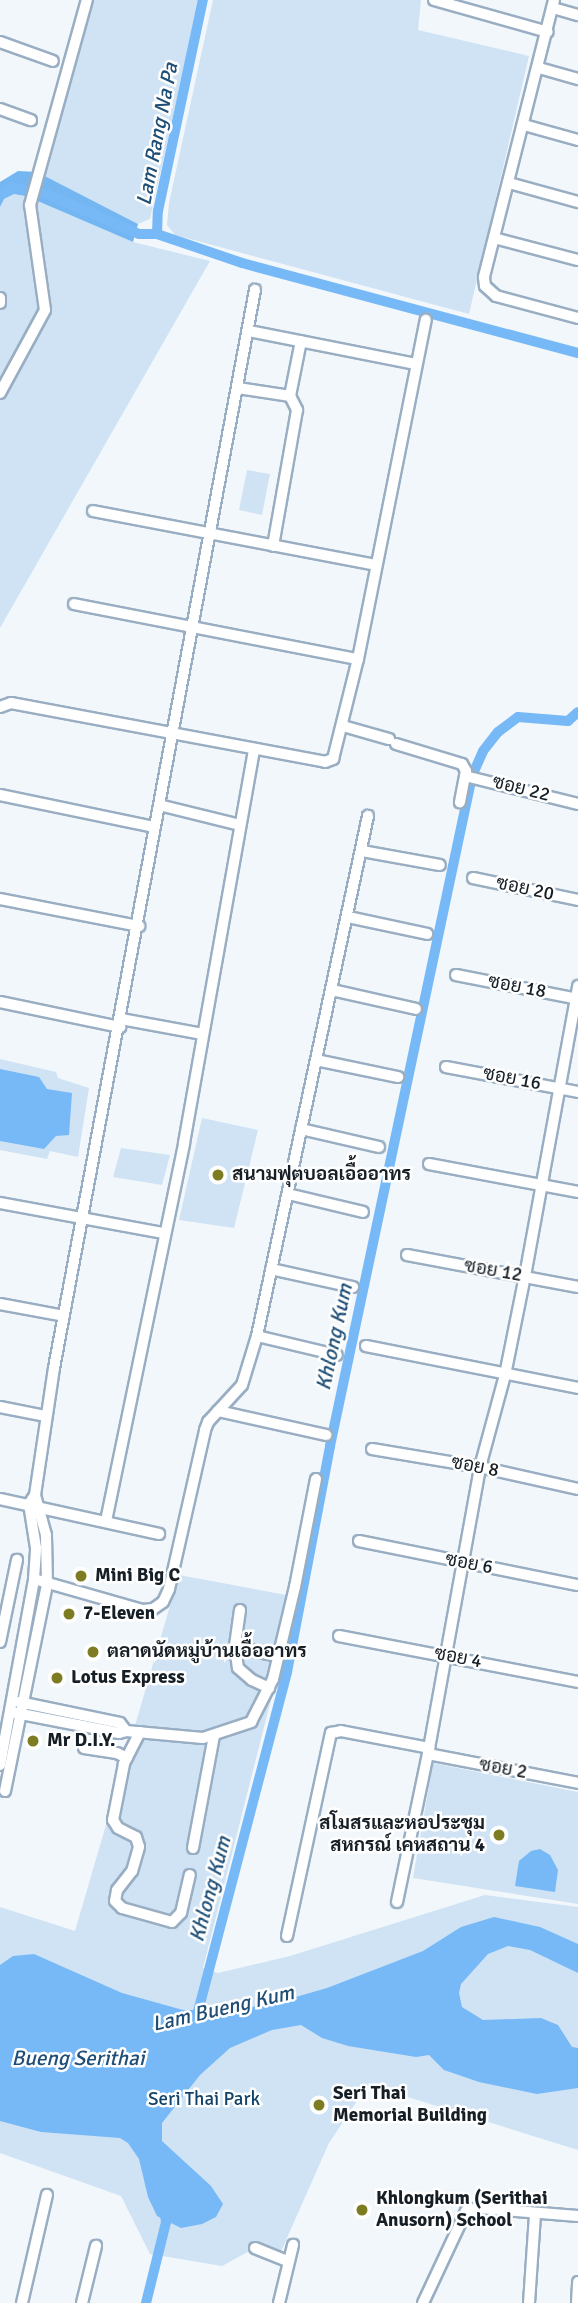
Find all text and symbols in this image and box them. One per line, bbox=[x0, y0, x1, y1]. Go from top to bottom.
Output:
water label: Lam Rang Na Pa bbox=[131, 61, 183, 207]
street label: ซอย 22 bbox=[490, 771, 552, 807]
street label: ซอย 20 bbox=[494, 872, 556, 906]
street label: ซอย 18 bbox=[486, 970, 548, 1004]
street label: ซอย 16 bbox=[481, 1062, 543, 1096]
place label: สนามฟุตบอลเอื้ออาทร bbox=[232, 1164, 411, 1186]
marker: สนามฟุตบอลเอื้ออาทร bbox=[210, 1167, 226, 1183]
street label: ซอย 12 bbox=[462, 1255, 524, 1287]
water label: Khlong Kum bbox=[310, 1281, 358, 1393]
street label: ซอย 8 bbox=[449, 1451, 501, 1483]
street label: ซอย 6 bbox=[443, 1548, 495, 1580]
place label: Mini Big C bbox=[95, 1565, 180, 1587]
marker: Mini Big C bbox=[73, 1568, 89, 1584]
place label: 7-Eleven bbox=[83, 1603, 155, 1625]
marker: 7-Eleven bbox=[61, 1606, 77, 1622]
place label: ตลาดนัดหมู่บ้านเอื้ออาทร bbox=[107, 1641, 307, 1663]
street label: ซอย 4 bbox=[432, 1642, 484, 1674]
marker: ตลาดนัดหมู่บ้านเอื้ออาทร bbox=[85, 1644, 101, 1660]
place label: Lotus Express bbox=[71, 1667, 185, 1689]
marker: Lotus Express bbox=[49, 1670, 65, 1686]
place label: Mr D.I.Y. bbox=[47, 1730, 116, 1752]
marker: Mr D.I.Y. bbox=[25, 1733, 41, 1749]
street label: ซอย 2 bbox=[477, 1754, 529, 1784]
place label: สโมสรและหอประชุม สหกรณ์ เคหสถาน 4 bbox=[319, 1813, 485, 1857]
marker: สโมสรและหอประชุม สหกรณ์ เคหสถาน 4 bbox=[491, 1827, 507, 1843]
water label: Khlong Kum bbox=[184, 1833, 236, 1945]
water label: Lam Bueng Kum bbox=[150, 1979, 296, 2037]
water label: Bueng Serithai bbox=[12, 2045, 144, 2071]
place label: Seri Thai Memorial Building bbox=[333, 2083, 487, 2127]
park label: Seri Thai Park bbox=[148, 2089, 260, 2111]
marker: Seri Thai Memorial Building bbox=[311, 2097, 327, 2113]
place label: Khlongkum (Serithai Anusorn) School bbox=[376, 2188, 548, 2232]
marker: Khlongkum (Serithai Anusorn) School bbox=[354, 2202, 370, 2218]

